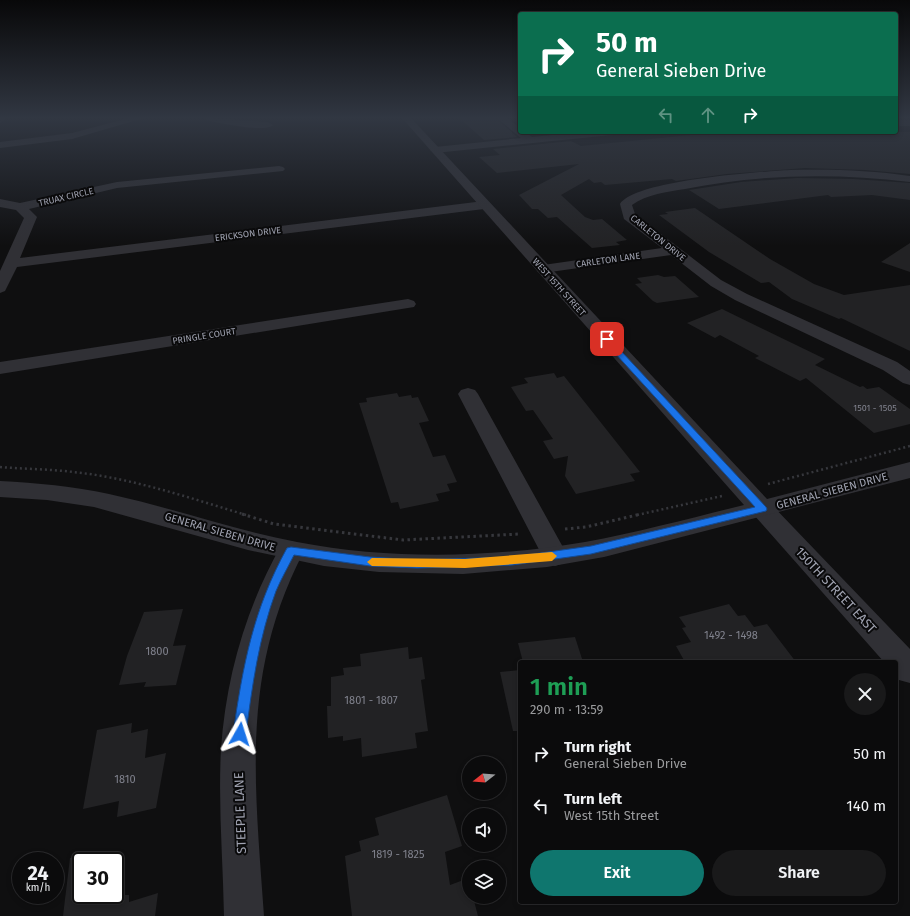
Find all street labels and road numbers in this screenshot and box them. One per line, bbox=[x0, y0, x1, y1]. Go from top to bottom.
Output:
street label: TRUAX CIRCLE bbox=[38, 186, 94, 208]
street label: CARLETON DRIVE bbox=[629, 213, 688, 263]
street label: ERICKSON DRIVE bbox=[214, 225, 282, 243]
street label: CARLETON LANE bbox=[575, 251, 641, 269]
street label: WEST 15TH STREET bbox=[530, 256, 588, 318]
street label: PRINGLE COURT bbox=[172, 326, 237, 346]
street label: GENERAL SIEBEN DRIVE bbox=[775, 470, 889, 512]
street label: GENERAL SIEBEN DRIVE bbox=[163, 510, 277, 554]
street label: 150TH STREET EAST bbox=[793, 544, 880, 636]
street label: STEEPLE LANE bbox=[231, 772, 249, 854]

